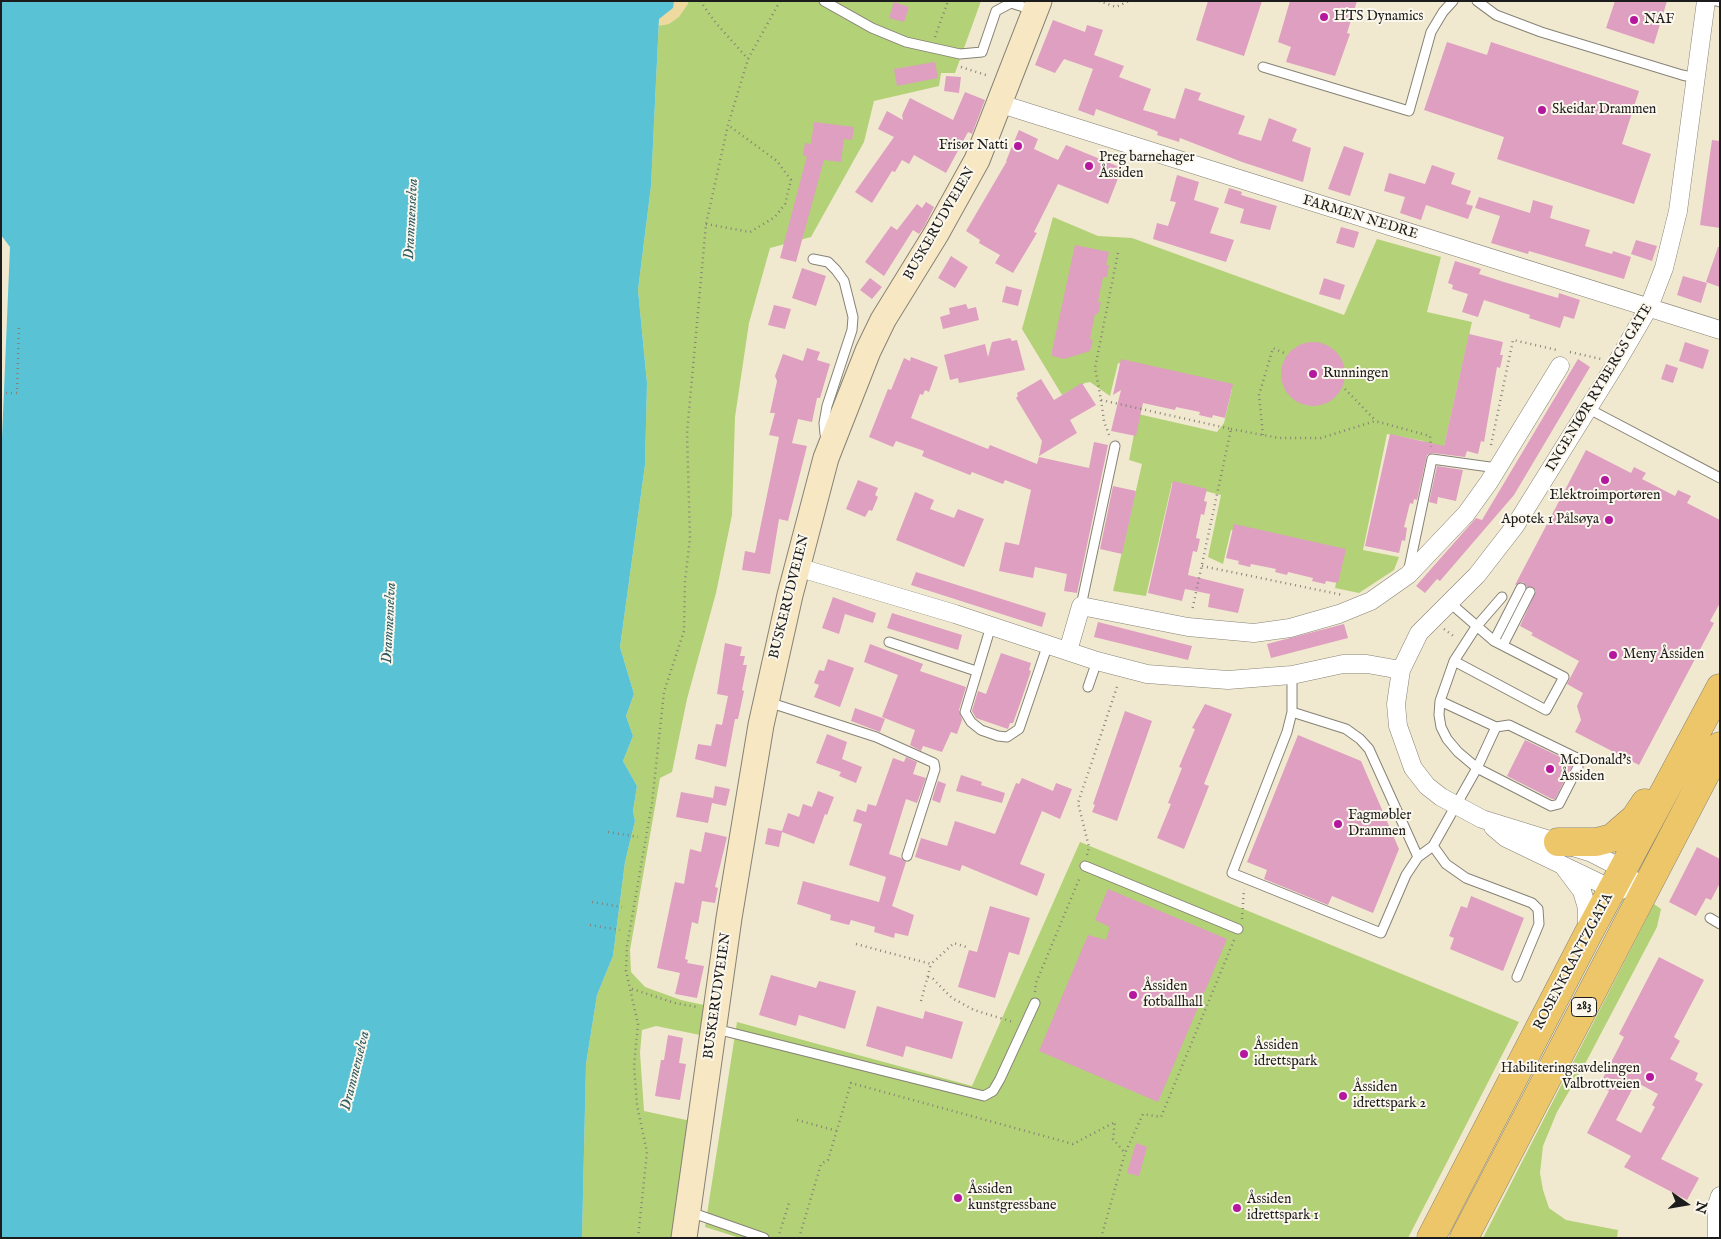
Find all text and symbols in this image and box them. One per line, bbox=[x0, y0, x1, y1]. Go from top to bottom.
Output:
place label: HTS Dynamics bbox=[1334, 9, 1424, 25]
marker: HTS Dynamics bbox=[1318, 11, 1330, 23]
place label: NAF bbox=[1644, 12, 1674, 28]
marker: NAF bbox=[1628, 14, 1640, 26]
place label: Skeidar Drammen bbox=[1552, 102, 1656, 118]
marker: Skeidar Drammen bbox=[1536, 104, 1548, 116]
place label: Frisør Natti bbox=[939, 138, 1008, 154]
marker: Frisør Natti bbox=[1012, 140, 1024, 152]
place label: Preg barnehager Åssiden bbox=[1099, 150, 1195, 182]
marker: Preg barnehager Åssiden bbox=[1083, 160, 1095, 172]
street label: BUSKERUDVEIEN bbox=[901, 165, 979, 283]
water label: Drammenselva bbox=[401, 178, 423, 260]
street label: FARMEN NEDRE bbox=[1300, 192, 1420, 244]
street label: INGENIØR RYBERGS GATE bbox=[1543, 301, 1657, 475]
place label: Runningen bbox=[1323, 366, 1388, 382]
marker: Runningen bbox=[1307, 368, 1319, 380]
marker: Elektroimportøren bbox=[1599, 474, 1611, 486]
place label: Elektroimportøren bbox=[1550, 488, 1660, 504]
place label: Apotek 1 Pålsøya bbox=[1501, 512, 1599, 528]
marker: Apotek 1 Pålsøya bbox=[1603, 514, 1615, 526]
street label: BUSKERUDVEIEN bbox=[766, 533, 814, 661]
water label: Drammenselva bbox=[379, 582, 401, 664]
place label: Meny Åssiden bbox=[1623, 647, 1704, 663]
marker: Meny Åssiden bbox=[1607, 649, 1619, 661]
place label: McDonald's Åssiden bbox=[1560, 753, 1631, 786]
marker: McDonald's Åssiden bbox=[1544, 763, 1556, 775]
place label: Fagmøbler Drammen bbox=[1348, 808, 1411, 840]
marker: Fagmøbler Drammen bbox=[1332, 818, 1344, 830]
street label: ROSENKRANTZGATA bbox=[1531, 891, 1617, 1033]
street label: BUSKERUDVEIEN bbox=[701, 932, 735, 1060]
place label: Åssiden fotballhall bbox=[1143, 979, 1203, 1012]
marker: Åssiden fotballhall bbox=[1127, 989, 1139, 1001]
road number: 283 bbox=[1572, 998, 1596, 1016]
water label: Drammenselva bbox=[337, 1029, 375, 1113]
place label: Åssiden idrettspark bbox=[1254, 1038, 1317, 1070]
marker: Åssiden idrettspark bbox=[1238, 1048, 1250, 1060]
place label: Habiliteringsavdelingen Valbrottveien bbox=[1501, 1061, 1640, 1094]
marker: Habiliteringsavdelingen Valbrottveien bbox=[1644, 1071, 1656, 1083]
place label: Åssiden idrettspark 2 bbox=[1353, 1080, 1426, 1112]
marker: Åssiden idrettspark 2 bbox=[1337, 1090, 1349, 1102]
north arrow bbox=[1661, 1179, 1711, 1229]
place label: Åssiden kunstgressbane bbox=[968, 1182, 1056, 1214]
marker: Åssiden kunstgressbane bbox=[952, 1192, 964, 1204]
place label: Åssiden idrettspark 1 bbox=[1247, 1192, 1319, 1224]
text: N bbox=[1690, 1199, 1711, 1215]
marker: Åssiden idrettspark 1 bbox=[1231, 1202, 1243, 1214]

